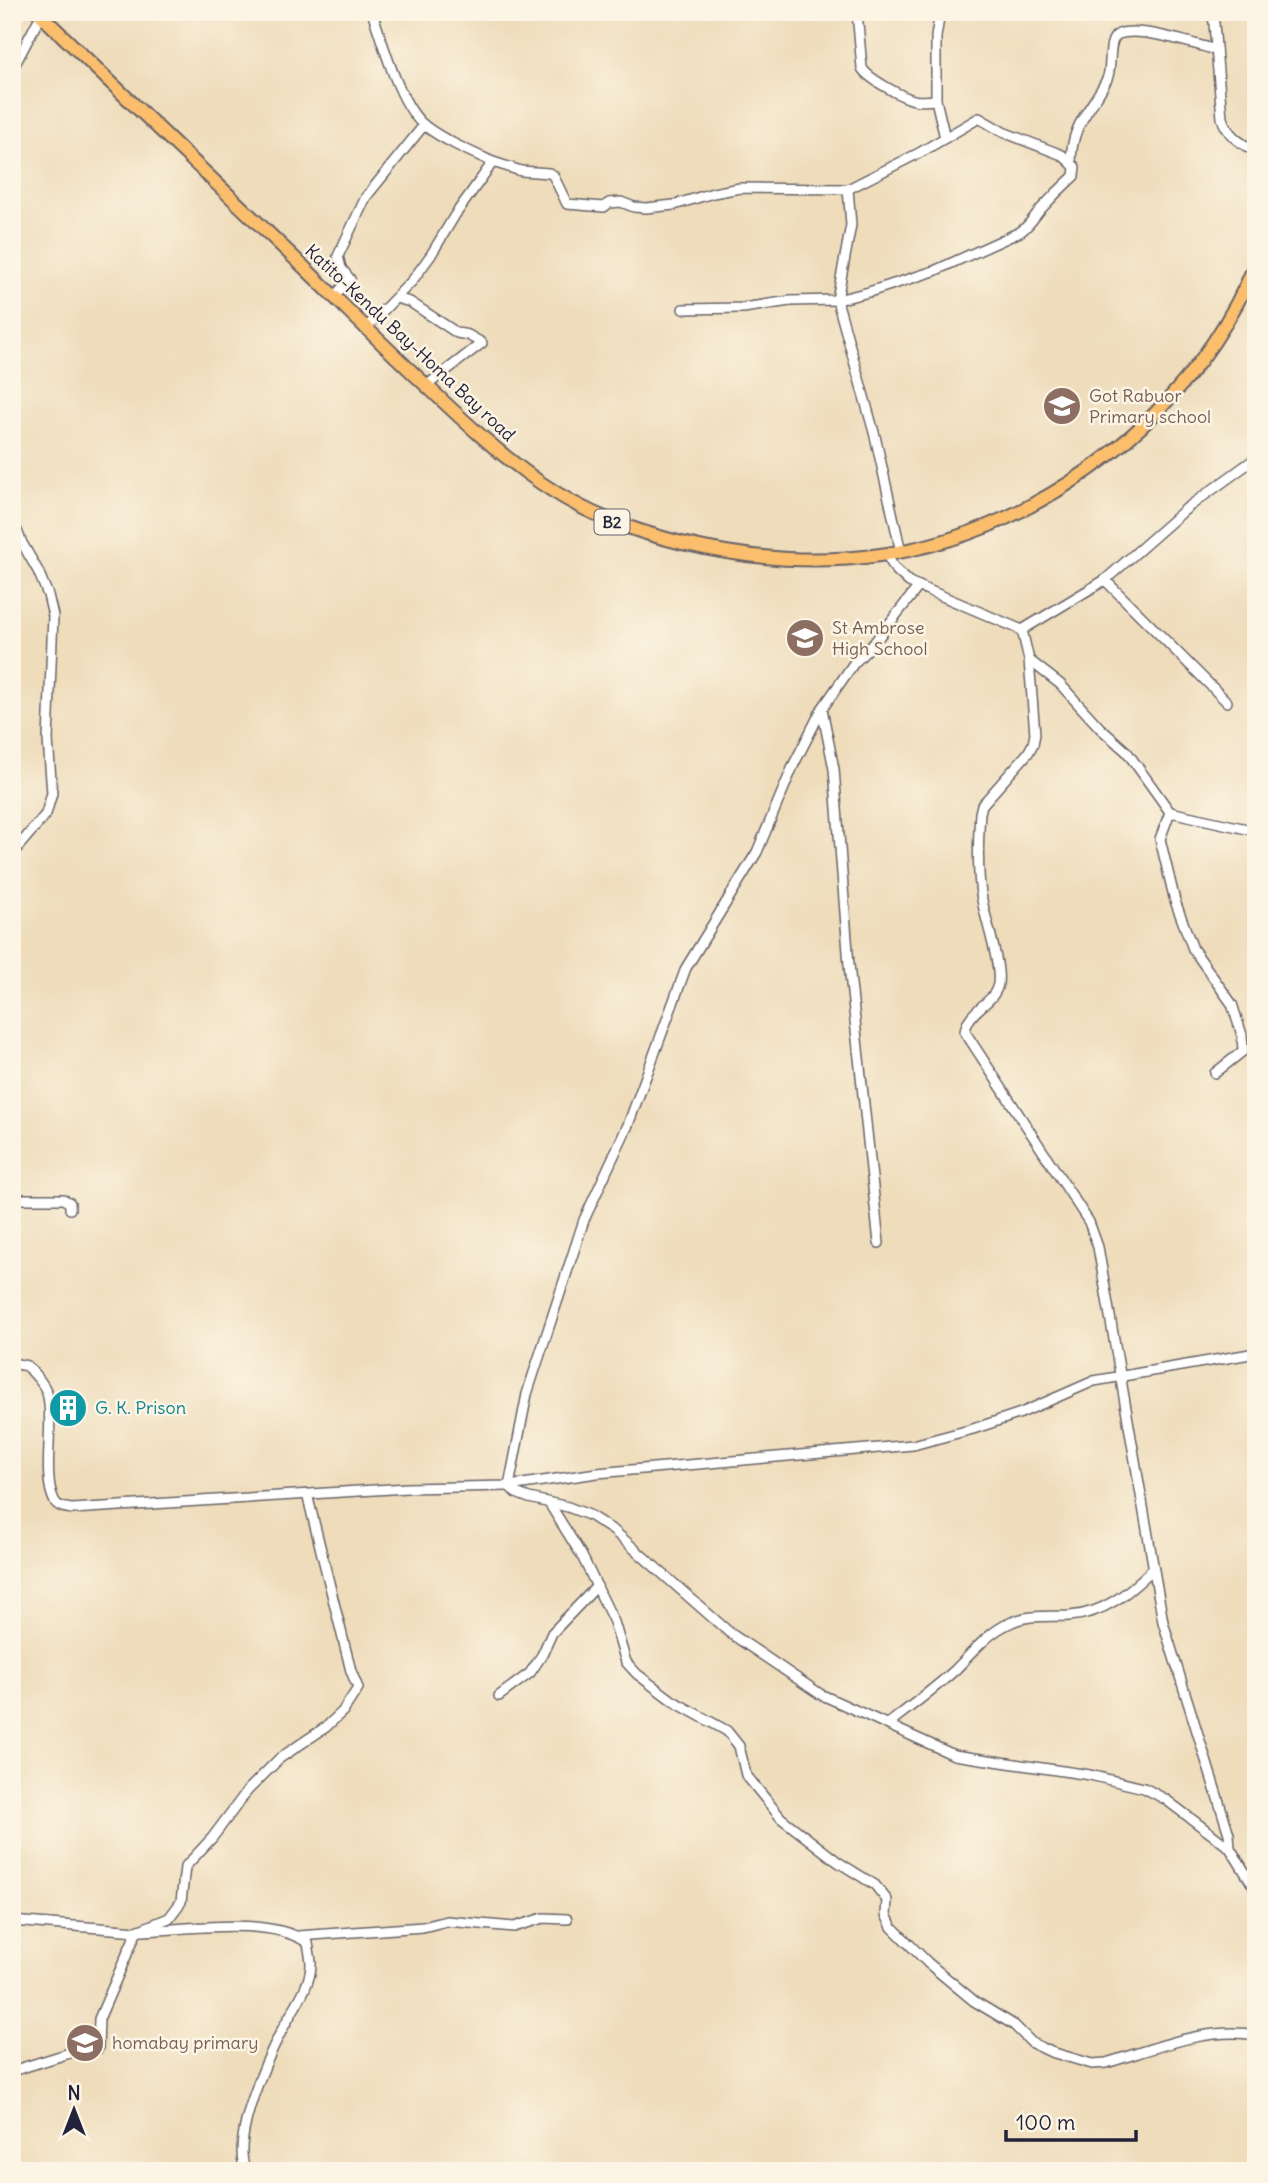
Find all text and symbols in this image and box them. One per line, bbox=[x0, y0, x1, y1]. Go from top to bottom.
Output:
street label: Katito-Kendu Bay-Homa Bay road bbox=[300, 239, 521, 447]
place label: Got Rabuor Primary school bbox=[1089, 384, 1211, 428]
school or university icon: Got Rabuor Primary school bbox=[1041, 385, 1083, 427]
road number: B2 bbox=[594, 509, 630, 534]
place label: St Ambrose High School bbox=[832, 616, 928, 660]
school or university icon: St Ambrose High School bbox=[784, 617, 826, 659]
building icon: G. K. Prison bbox=[47, 1387, 89, 1429]
place label: G. K. Prison bbox=[95, 1396, 186, 1419]
school or university icon: homabay primary bbox=[64, 2022, 106, 2064]
place label: homabay primary bbox=[112, 2031, 258, 2054]
north arrow bbox=[38, 2074, 108, 2144]
text: N bbox=[67, 2081, 81, 2105]
scale bar bbox=[1006, 2099, 1135, 2143]
text: 100 m bbox=[1016, 2109, 1075, 2136]

